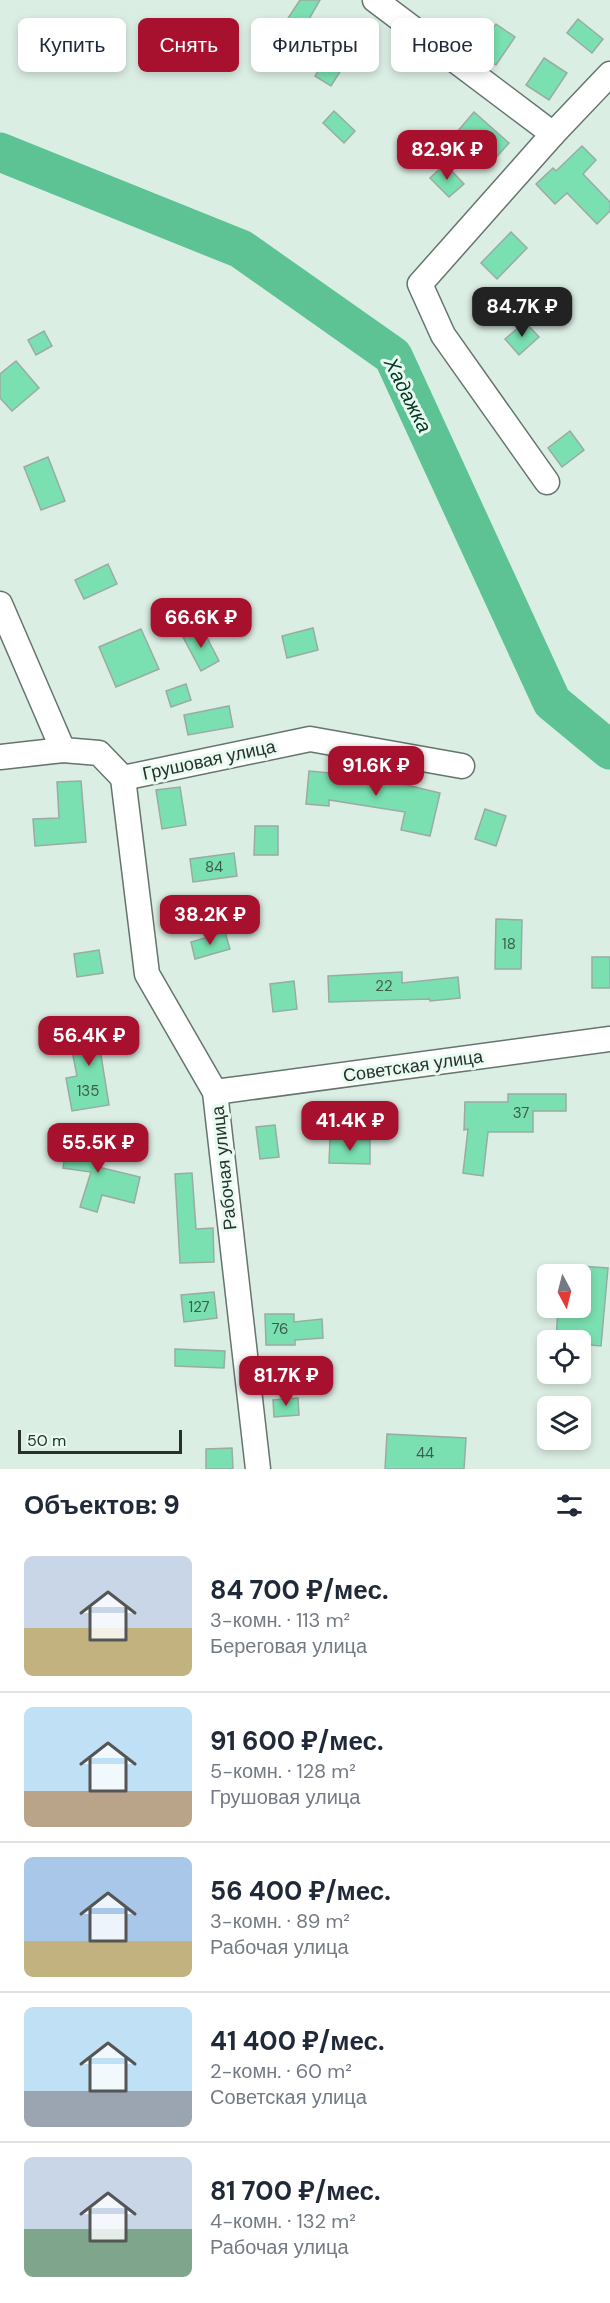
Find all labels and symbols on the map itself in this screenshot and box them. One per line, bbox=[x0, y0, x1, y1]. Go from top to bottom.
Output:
pin: 82.9K ₽ bbox=[392, 130, 502, 181]
pin: 84.7K ₽ bbox=[467, 287, 577, 338]
water label: Хадажка bbox=[378, 352, 438, 437]
pin: 66.6K ₽ bbox=[146, 598, 256, 649]
street label: Грушовая улица bbox=[140, 734, 279, 786]
pin: 91.6K ₽ bbox=[321, 746, 431, 797]
house number: 84 bbox=[205, 857, 223, 877]
pin: 38.2K ₽ bbox=[155, 895, 265, 946]
house number: 18 bbox=[502, 934, 516, 954]
house number: 22 bbox=[375, 976, 393, 996]
pin: 56.4K ₽ bbox=[34, 1016, 144, 1067]
street label: Советская улица bbox=[341, 1044, 486, 1088]
house number: 135 bbox=[77, 1081, 99, 1101]
pin: 41.4K ₽ bbox=[295, 1101, 405, 1152]
house number: 37 bbox=[513, 1103, 529, 1123]
street label: Рабочая улица bbox=[205, 1104, 242, 1231]
pin: 55.5K ₽ bbox=[43, 1123, 153, 1174]
north arrow bbox=[537, 1264, 591, 1318]
house number: 127 bbox=[188, 1297, 210, 1317]
house number: 76 bbox=[271, 1319, 289, 1339]
pin: 81.7K ₽ bbox=[231, 1356, 341, 1407]
scale bar bbox=[18, 1427, 182, 1454]
house number: 44 bbox=[416, 1443, 434, 1463]

